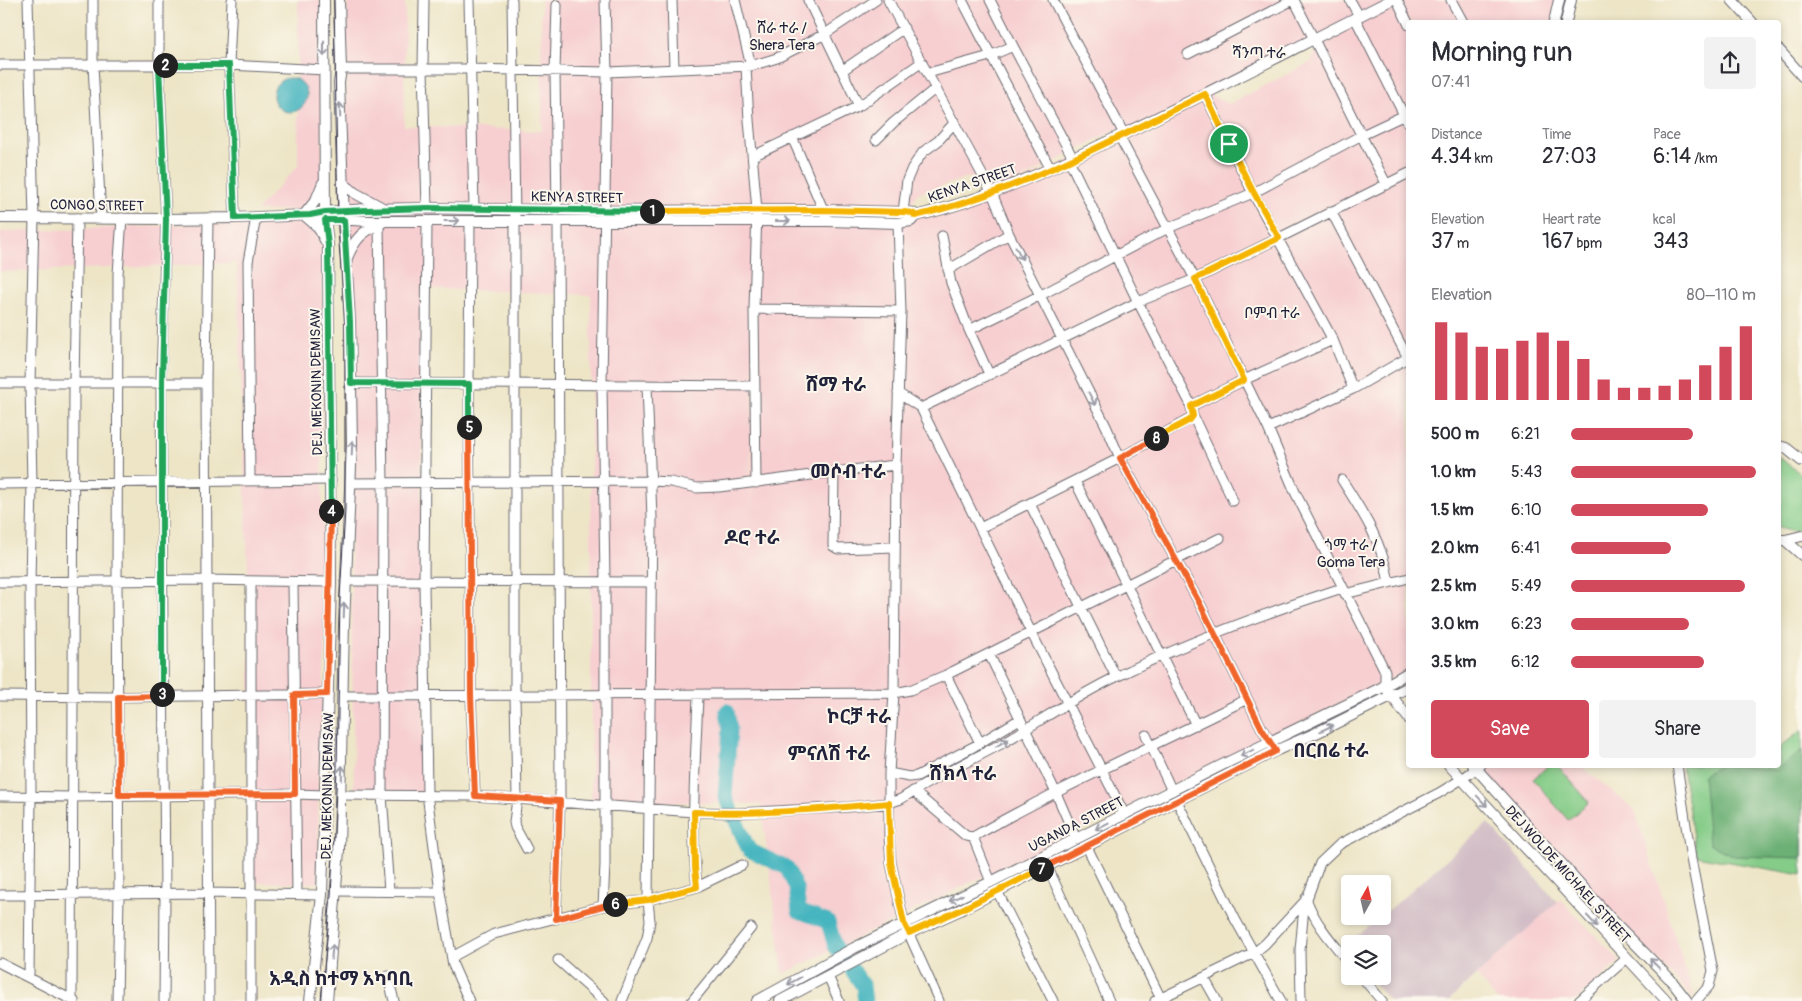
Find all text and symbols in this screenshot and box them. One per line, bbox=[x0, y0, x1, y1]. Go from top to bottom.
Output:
district label: ሸራ ተራ / Shera Tera bbox=[749, 19, 815, 55]
text: Morning run bbox=[1431, 35, 1573, 70]
button: share bbox=[1704, 37, 1756, 89]
one-way arrow bbox=[320, 40, 329, 56]
district label: ሻንጣ ተራ bbox=[1232, 44, 1286, 63]
pin: 2 bbox=[152, 52, 178, 78]
text: 2 bbox=[162, 57, 169, 74]
text: 07:41 bbox=[1431, 72, 1470, 92]
one-way arrow bbox=[335, 102, 345, 118]
pin bbox=[1208, 123, 1250, 165]
text: Distance bbox=[1431, 126, 1482, 143]
text: Time bbox=[1542, 126, 1571, 143]
text: Pace bbox=[1653, 126, 1681, 143]
icon: arrive bbox=[1215, 130, 1243, 158]
text: 4.34 bbox=[1431, 143, 1472, 170]
text: 27:03 bbox=[1542, 143, 1597, 170]
text: 6:14 bbox=[1653, 143, 1691, 170]
text: km bbox=[1472, 150, 1493, 167]
text: /km bbox=[1691, 150, 1718, 167]
street label: KENYA STREET bbox=[926, 160, 1019, 207]
street label: KENYA STREET bbox=[531, 188, 623, 207]
street label: CONGO STREET bbox=[50, 196, 144, 215]
pin: 1 bbox=[640, 198, 664, 224]
text: 1 bbox=[650, 203, 655, 220]
text: Elevation bbox=[1431, 211, 1484, 228]
text: Heart rate bbox=[1542, 211, 1601, 228]
text: kcal bbox=[1653, 211, 1676, 228]
one-way arrow bbox=[444, 216, 460, 226]
one-way arrow bbox=[774, 216, 791, 226]
text: 37 bbox=[1431, 228, 1454, 255]
text: 167 bbox=[1542, 228, 1573, 255]
text: 343 bbox=[1653, 228, 1689, 255]
text: m bbox=[1454, 235, 1469, 252]
text: bpm bbox=[1573, 235, 1602, 252]
one-way arrow bbox=[1014, 246, 1024, 261]
text: Elevation bbox=[1431, 285, 1492, 305]
text: 80–110 m bbox=[1686, 285, 1756, 305]
district label: ቦምብ ተራ bbox=[1244, 304, 1300, 323]
street label: DEJ. MEKONIN DEMISAW bbox=[307, 308, 326, 456]
district label: ሸማ ተራ bbox=[806, 373, 866, 397]
one-way arrow bbox=[1087, 391, 1097, 406]
pin: 5 bbox=[456, 414, 482, 440]
text: 5 bbox=[466, 419, 473, 436]
text: 500 m bbox=[1431, 424, 1479, 444]
text: 6:21 bbox=[1511, 424, 1540, 444]
pin: 8 bbox=[1144, 426, 1168, 450]
text: 8 bbox=[1153, 430, 1160, 447]
one-way arrow bbox=[347, 440, 356, 456]
district label: መሶብ ተራ bbox=[810, 460, 886, 484]
text: 1.0 km bbox=[1431, 462, 1476, 482]
text: 5:43 bbox=[1511, 462, 1542, 482]
pin: 4 bbox=[318, 498, 344, 524]
text: 1.5 km bbox=[1431, 500, 1474, 520]
text: 6:10 bbox=[1511, 500, 1542, 520]
text: 4 bbox=[327, 503, 336, 520]
district label: ዶሮ ተራ bbox=[724, 526, 780, 550]
district label: ጎማ ተራ / Goma Tera bbox=[1317, 536, 1385, 572]
text: 2.0 km bbox=[1431, 538, 1479, 558]
text: 6:41 bbox=[1511, 538, 1540, 558]
text: 2.5 km bbox=[1431, 576, 1476, 596]
text: 5:49 bbox=[1511, 576, 1541, 596]
one-way arrow bbox=[340, 603, 349, 619]
text: 3.0 km bbox=[1431, 614, 1479, 634]
text: 6:23 bbox=[1511, 614, 1542, 634]
text: 3.5 km bbox=[1431, 652, 1476, 672]
text: 6:12 bbox=[1511, 652, 1540, 672]
pin: 3 bbox=[150, 682, 174, 706]
text: 3 bbox=[159, 686, 166, 703]
button: Save bbox=[1431, 700, 1589, 758]
button: Share bbox=[1599, 700, 1756, 758]
district label: ኮርቻ ተራ bbox=[827, 705, 891, 729]
street label: DEJ. MEKONIN DEMISAW bbox=[318, 712, 337, 860]
one-way arrow bbox=[1319, 723, 1334, 732]
one-way arrow bbox=[994, 738, 1008, 748]
district label: በርበሬ ተራ bbox=[1293, 739, 1369, 763]
district label: ምናለሽ ተራ bbox=[788, 742, 870, 766]
one-way arrow bbox=[1240, 749, 1255, 758]
district label: ሸክላ ተራ bbox=[930, 762, 997, 786]
one-way arrow bbox=[337, 765, 347, 782]
street label: UGANDA STREET bbox=[1026, 793, 1127, 856]
one-way arrow bbox=[1476, 794, 1488, 807]
street label: DEJ WOLDE MICHAEL STREET bbox=[1501, 802, 1634, 947]
one-way arrow bbox=[1095, 822, 1110, 832]
pin: 7 bbox=[1028, 856, 1054, 882]
text: 7 bbox=[1038, 861, 1045, 878]
north arrow bbox=[1341, 875, 1391, 925]
map controls bbox=[1341, 875, 1391, 985]
pin: 6 bbox=[602, 892, 628, 916]
one-way arrow bbox=[949, 894, 964, 904]
text: 6 bbox=[611, 896, 620, 913]
one-way arrow bbox=[1586, 914, 1598, 927]
button: layers bbox=[1341, 935, 1391, 985]
one-way arrow bbox=[327, 945, 337, 961]
one-way arrow bbox=[1649, 958, 1661, 971]
district label: አዲስ ከተማ አካባቢ bbox=[269, 967, 414, 991]
one-way arrow bbox=[787, 977, 801, 987]

